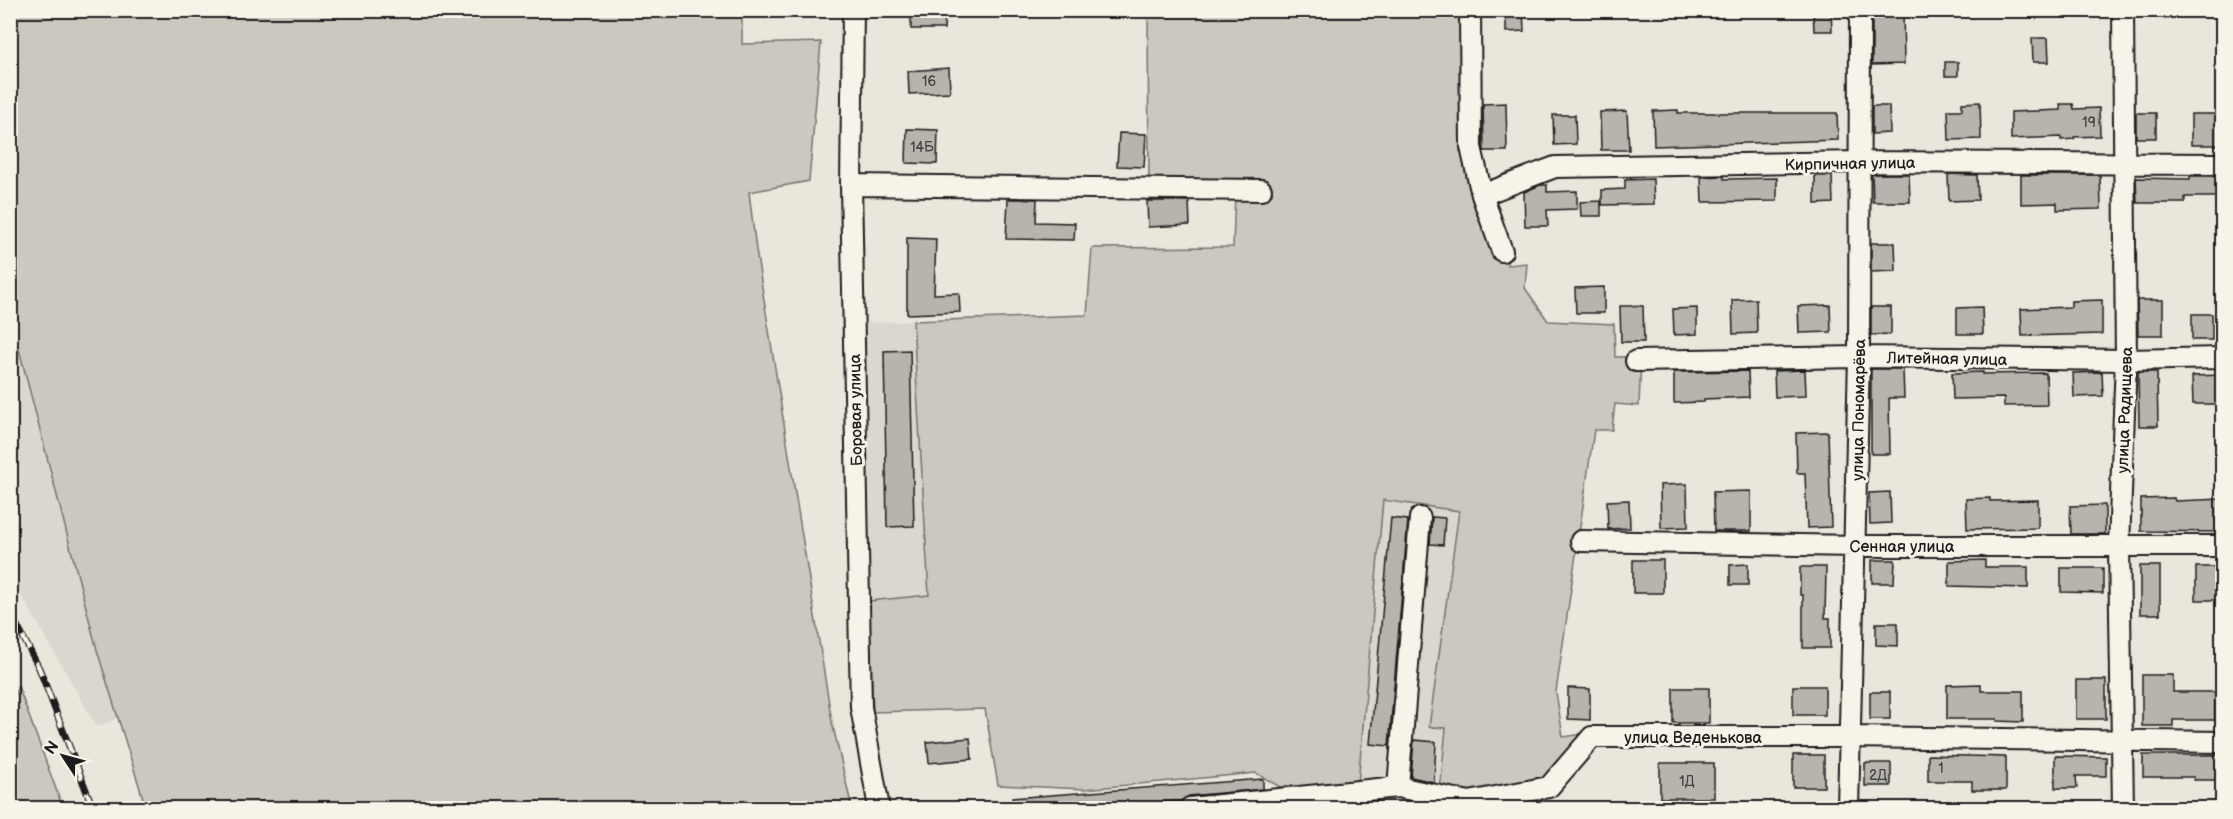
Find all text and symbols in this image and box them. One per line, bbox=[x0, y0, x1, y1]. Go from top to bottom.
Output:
house number: 16 bbox=[922, 73, 936, 90]
house number: 19 bbox=[2082, 114, 2096, 131]
house number: 14Б bbox=[910, 139, 934, 156]
street label: Кирпичная улица bbox=[1785, 154, 1916, 175]
street label: улица Пономарёва bbox=[1849, 338, 1870, 481]
street label: улица Радищева bbox=[2114, 346, 2137, 474]
street label: Литейная улица bbox=[1886, 349, 2008, 370]
street label: Боровая улица bbox=[846, 353, 867, 466]
street label: Сенная улица bbox=[1850, 538, 1955, 557]
north arrow bbox=[33, 726, 93, 786]
street label: улица Веденькова bbox=[1624, 729, 1762, 748]
text: N bbox=[41, 738, 63, 759]
house number: 1 bbox=[1938, 760, 1944, 777]
house number: 2Д bbox=[1869, 767, 1887, 784]
house number: 1Д bbox=[1679, 773, 1695, 790]

